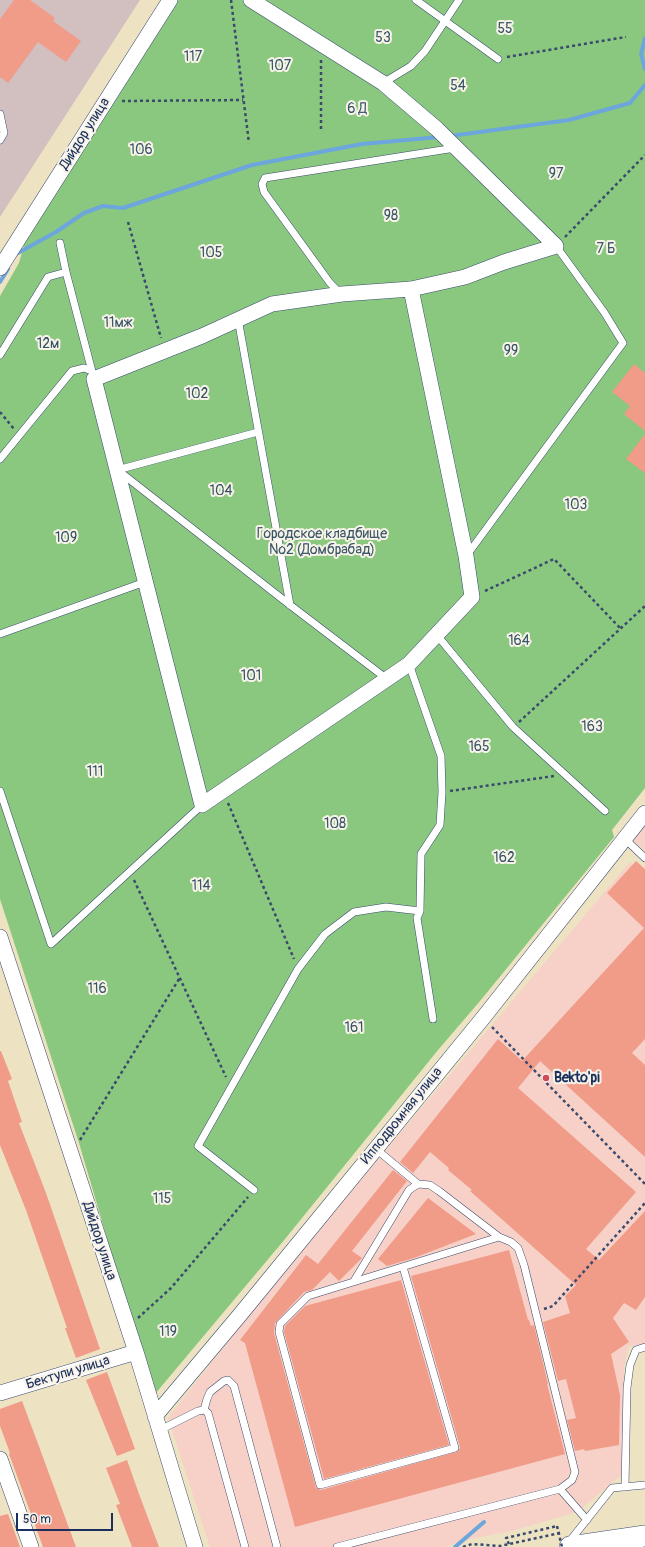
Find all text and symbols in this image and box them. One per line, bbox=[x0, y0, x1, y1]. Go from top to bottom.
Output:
park label: 55 bbox=[497, 21, 513, 37]
park label: 53 bbox=[375, 30, 391, 46]
park label: 117 bbox=[184, 49, 202, 65]
park label: 107 bbox=[269, 58, 291, 74]
park label: 54 bbox=[450, 78, 466, 94]
street label: Дийдор улица bbox=[56, 95, 114, 173]
park label: 6 Д bbox=[347, 101, 367, 117]
park label: 106 bbox=[129, 142, 153, 158]
park label: 97 bbox=[549, 166, 563, 182]
park label: 98 bbox=[384, 208, 398, 224]
park label: 7 Б bbox=[597, 241, 615, 257]
park label: 105 bbox=[200, 245, 222, 261]
park label: 11мж bbox=[103, 315, 133, 331]
park label: 12м bbox=[37, 336, 59, 352]
park label: 99 bbox=[504, 343, 518, 359]
park label: 102 bbox=[186, 386, 208, 402]
park label: 104 bbox=[209, 483, 233, 499]
park label: 103 bbox=[565, 497, 587, 513]
park label: Городское кладбище №2 (Домбрабад) bbox=[257, 526, 387, 558]
park label: 109 bbox=[55, 530, 77, 546]
park label: 164 bbox=[508, 633, 530, 649]
park label: 101 bbox=[241, 668, 261, 684]
park label: 163 bbox=[581, 719, 603, 735]
park label: 165 bbox=[468, 739, 490, 755]
park label: 111 bbox=[87, 764, 103, 780]
park label: 108 bbox=[324, 816, 346, 832]
park label: 162 bbox=[493, 850, 515, 866]
park label: 114 bbox=[191, 878, 211, 894]
park label: 116 bbox=[87, 981, 107, 997]
park label: 161 bbox=[344, 1020, 364, 1036]
street label: Ипподромная улица bbox=[358, 1064, 446, 1168]
place label: Bekto'pi bbox=[554, 1070, 600, 1086]
marker: Bekto'pi bbox=[541, 1073, 551, 1083]
park label: 115 bbox=[153, 1191, 171, 1207]
street label: Дийдор улица bbox=[78, 1200, 120, 1282]
park label: 119 bbox=[159, 1324, 177, 1340]
street label: Бектупи улица bbox=[24, 1352, 112, 1394]
scale bar bbox=[18, 1505, 115, 1531]
text: 50 m bbox=[23, 1512, 51, 1527]

